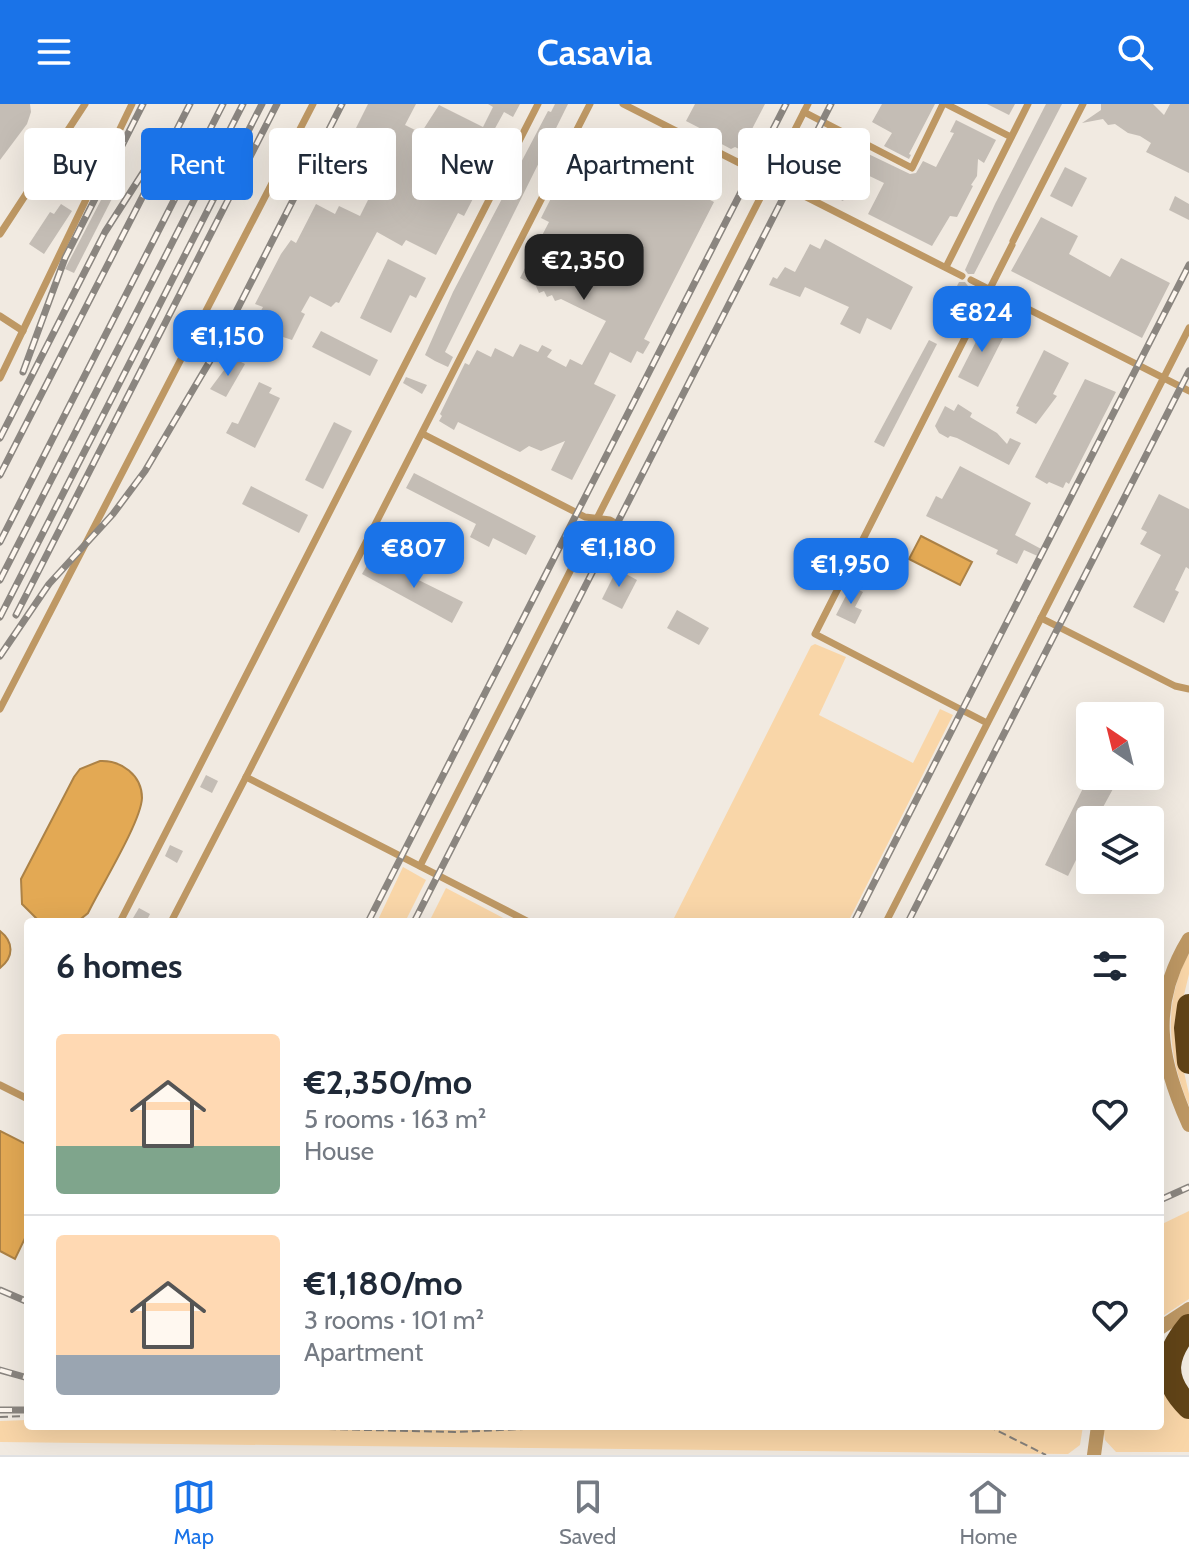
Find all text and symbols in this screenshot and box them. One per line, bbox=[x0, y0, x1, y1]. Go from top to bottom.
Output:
icon: menu bbox=[32, 30, 76, 74]
text: Casavia bbox=[537, 30, 652, 74]
icon: search bbox=[1113, 30, 1157, 74]
chip: Buy bbox=[24, 128, 125, 200]
chip: Rent bbox=[141, 128, 253, 200]
chip: Filters bbox=[269, 128, 396, 200]
chip: New bbox=[412, 128, 522, 200]
chip: Apartment bbox=[538, 128, 722, 200]
chip: House bbox=[738, 128, 870, 200]
pin: €2,350 bbox=[519, 234, 649, 302]
text: €2,350 bbox=[543, 244, 625, 276]
pin: €824 bbox=[935, 286, 1029, 354]
text: €824 bbox=[951, 296, 1013, 328]
pin: €1,150 bbox=[163, 310, 293, 378]
text: €1,150 bbox=[191, 320, 265, 352]
pin: €1,180 bbox=[554, 521, 684, 589]
pin: €807 bbox=[367, 522, 461, 590]
text: €1,180 bbox=[581, 531, 657, 563]
text: €807 bbox=[382, 532, 446, 564]
pin: €1,950 bbox=[786, 538, 916, 606]
text: €1,950 bbox=[812, 548, 890, 580]
north arrow bbox=[1076, 702, 1164, 790]
map controls bbox=[1076, 702, 1164, 894]
button: layers bbox=[1076, 806, 1164, 894]
icon: filters bbox=[1088, 944, 1132, 988]
text: 6 homes bbox=[56, 945, 182, 987]
text: €2,350/mo bbox=[304, 1061, 472, 1103]
icon: home bbox=[120, 1066, 216, 1162]
icon: heart bbox=[1088, 1092, 1132, 1136]
text: 5 rooms · 163 m² bbox=[304, 1103, 486, 1135]
text: House bbox=[304, 1135, 374, 1167]
text: €1,180/mo bbox=[304, 1262, 463, 1304]
icon: home bbox=[120, 1267, 216, 1363]
icon: heart bbox=[1088, 1293, 1132, 1337]
text: 3 rooms · 101 m² bbox=[304, 1304, 484, 1336]
text: Apartment bbox=[304, 1336, 423, 1368]
tab: Map bbox=[172, 1475, 216, 1550]
tab: Saved bbox=[559, 1475, 616, 1550]
tab: Home bbox=[959, 1475, 1017, 1550]

